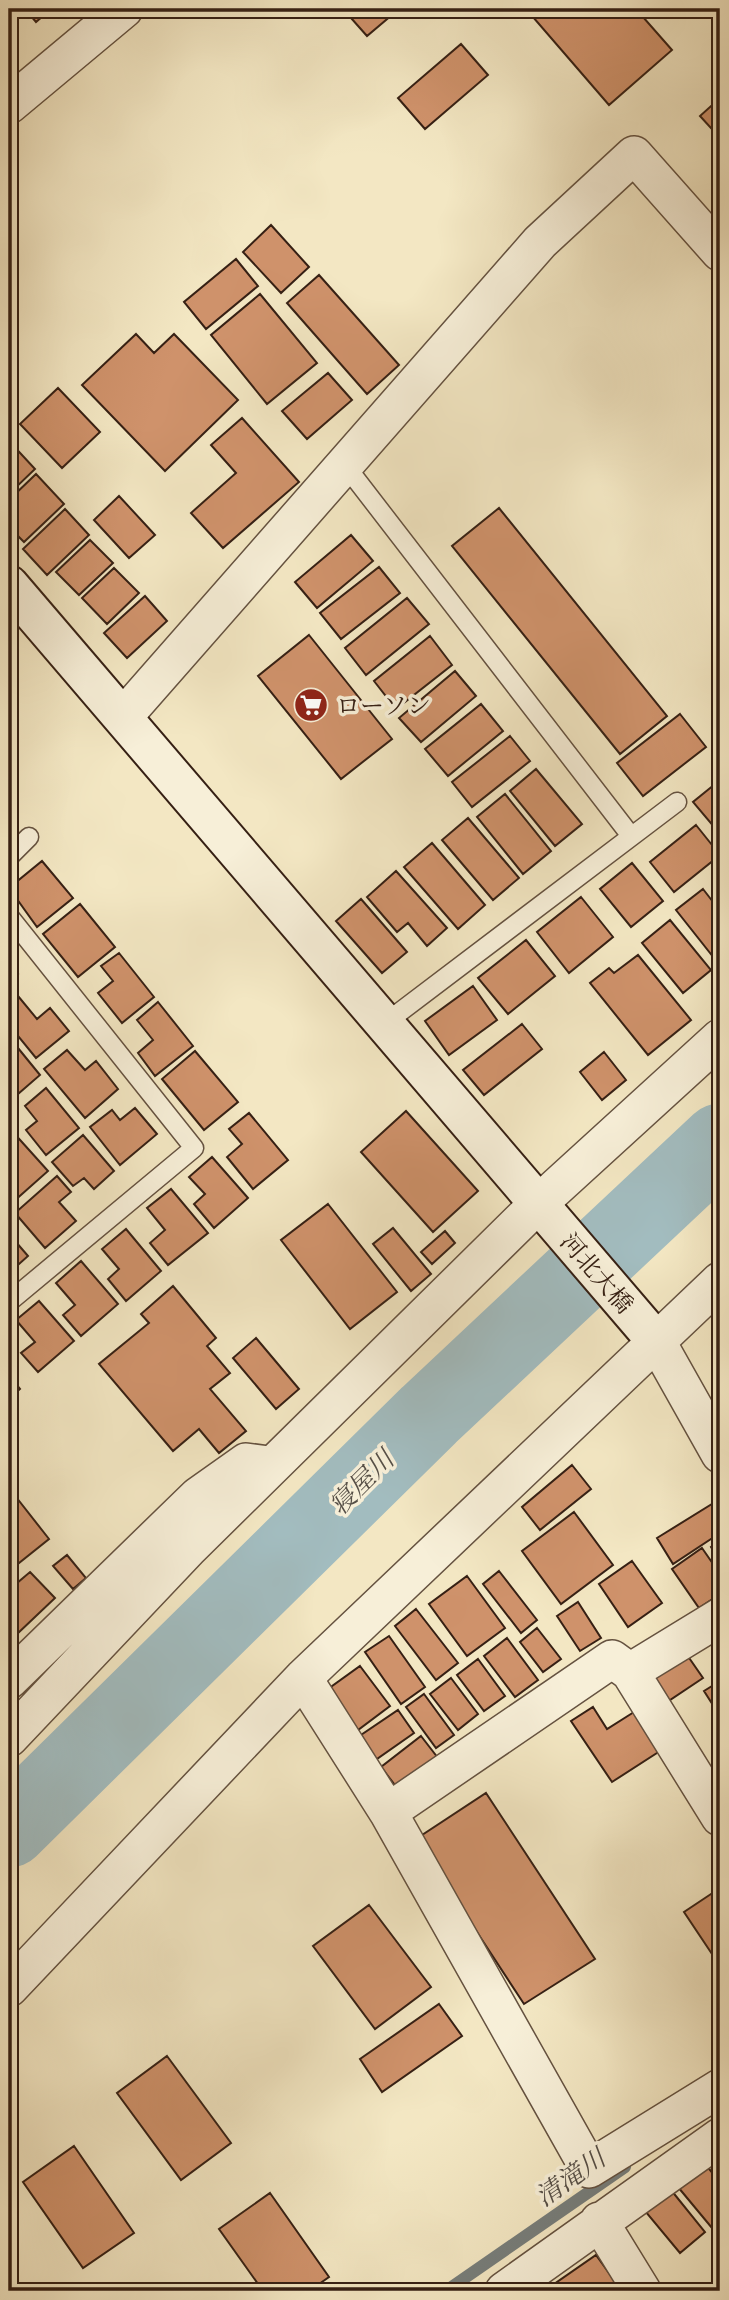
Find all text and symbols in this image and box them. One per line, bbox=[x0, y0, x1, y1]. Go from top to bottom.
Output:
supermarket icon: ローソン bbox=[292, 686, 330, 724]
place label: ローソン bbox=[336, 688, 431, 723]
street label: 河北大橋 bbox=[552, 1225, 642, 1321]
water label: 寝屋川 bbox=[320, 1439, 404, 1523]
water label: 清滝川 bbox=[527, 2137, 616, 2215]

